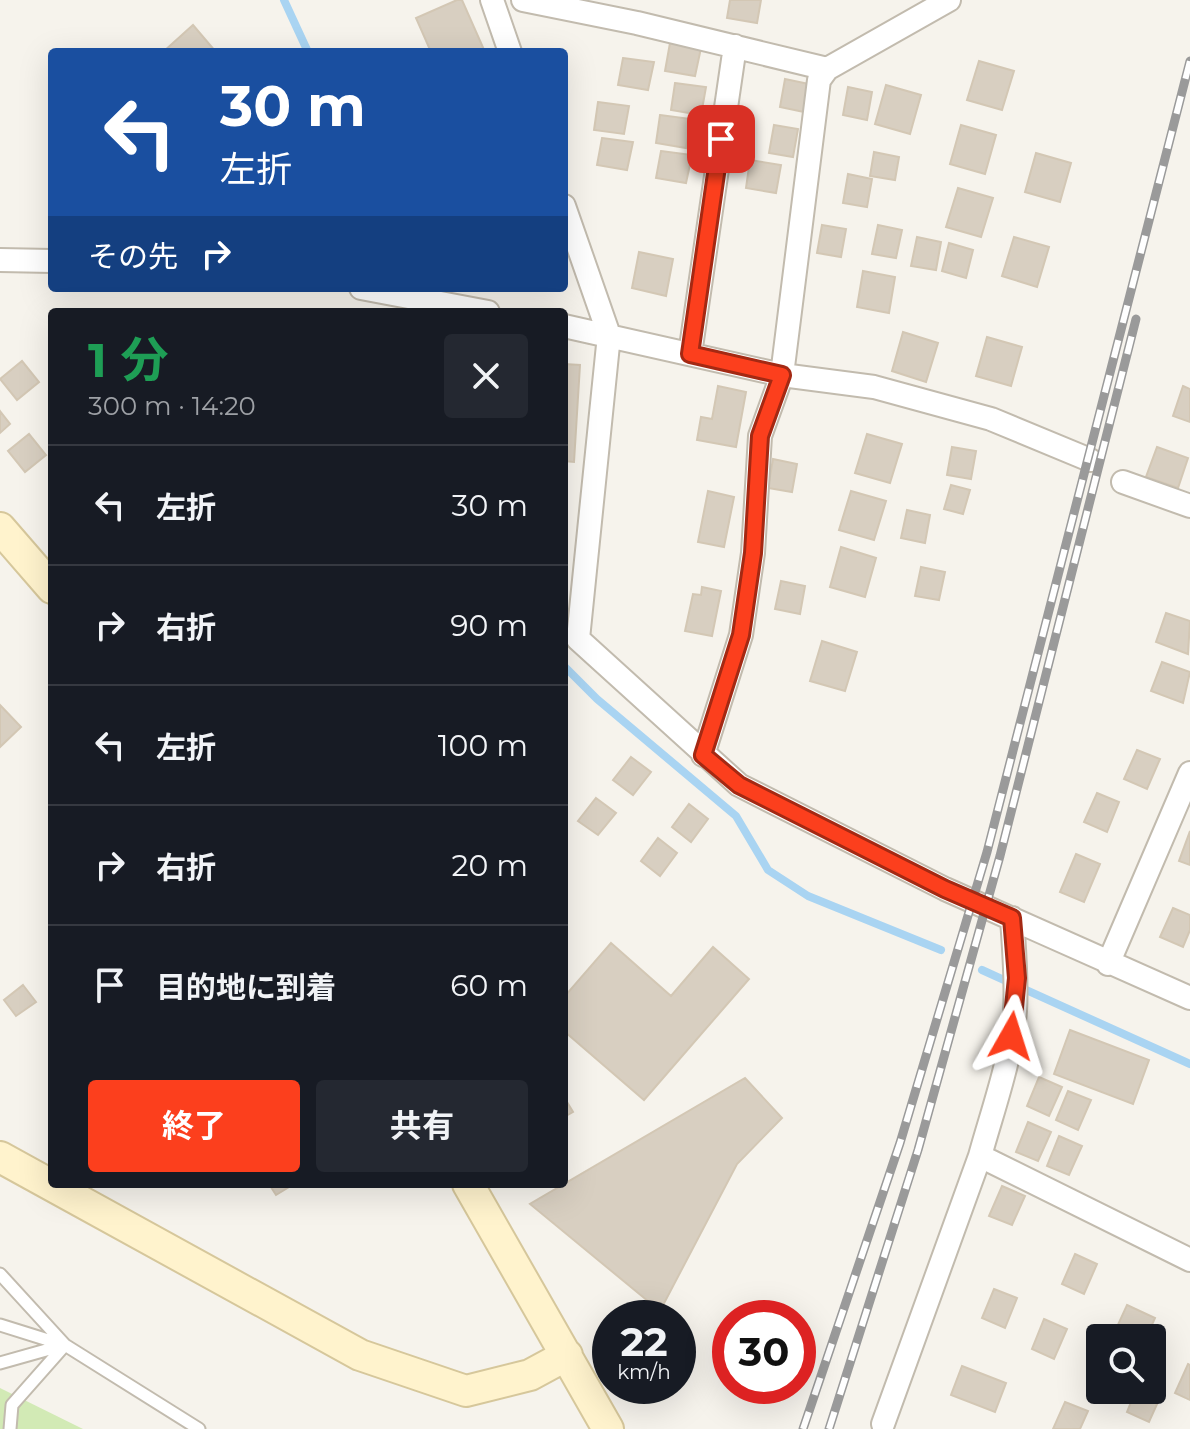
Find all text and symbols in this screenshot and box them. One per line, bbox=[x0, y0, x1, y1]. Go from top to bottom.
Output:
text: 30 m bbox=[220, 72, 366, 140]
icon: left bbox=[88, 80, 192, 184]
pin bbox=[687, 105, 755, 173]
icon: arrive bbox=[699, 117, 743, 161]
text: 左折 bbox=[220, 147, 292, 191]
icon: right bbox=[194, 232, 238, 276]
text: その先 bbox=[88, 238, 178, 275]
text: 1 分 bbox=[88, 331, 168, 389]
button: close bbox=[444, 334, 528, 418]
text: 300 m · 14:20 bbox=[88, 390, 256, 422]
icon: left bbox=[88, 483, 132, 527]
text: 30 m bbox=[452, 487, 528, 524]
text: 左折 bbox=[156, 489, 216, 526]
icon: right bbox=[88, 603, 132, 647]
text: 90 m bbox=[450, 607, 528, 644]
text: 右折 bbox=[156, 609, 216, 646]
icon: left bbox=[88, 723, 132, 767]
text: 100 m bbox=[438, 727, 528, 764]
text: 左折 bbox=[156, 729, 216, 766]
icon: right bbox=[88, 843, 132, 887]
text: 20 m bbox=[451, 847, 528, 884]
text: 右折 bbox=[156, 849, 216, 886]
icon: arrive bbox=[88, 963, 132, 1007]
text: 60 m bbox=[450, 967, 528, 1004]
text: 目的地に到着 bbox=[156, 969, 336, 1006]
position arrow bbox=[969, 994, 1053, 1078]
button: 終了 bbox=[88, 1080, 300, 1172]
button: 共有 bbox=[316, 1080, 528, 1172]
speed limit sign: 30 bbox=[712, 1300, 816, 1404]
text: 22 bbox=[620, 1317, 668, 1366]
map controls bbox=[1086, 1324, 1166, 1404]
button: search bbox=[1086, 1324, 1166, 1404]
text: km/h bbox=[617, 1360, 671, 1384]

